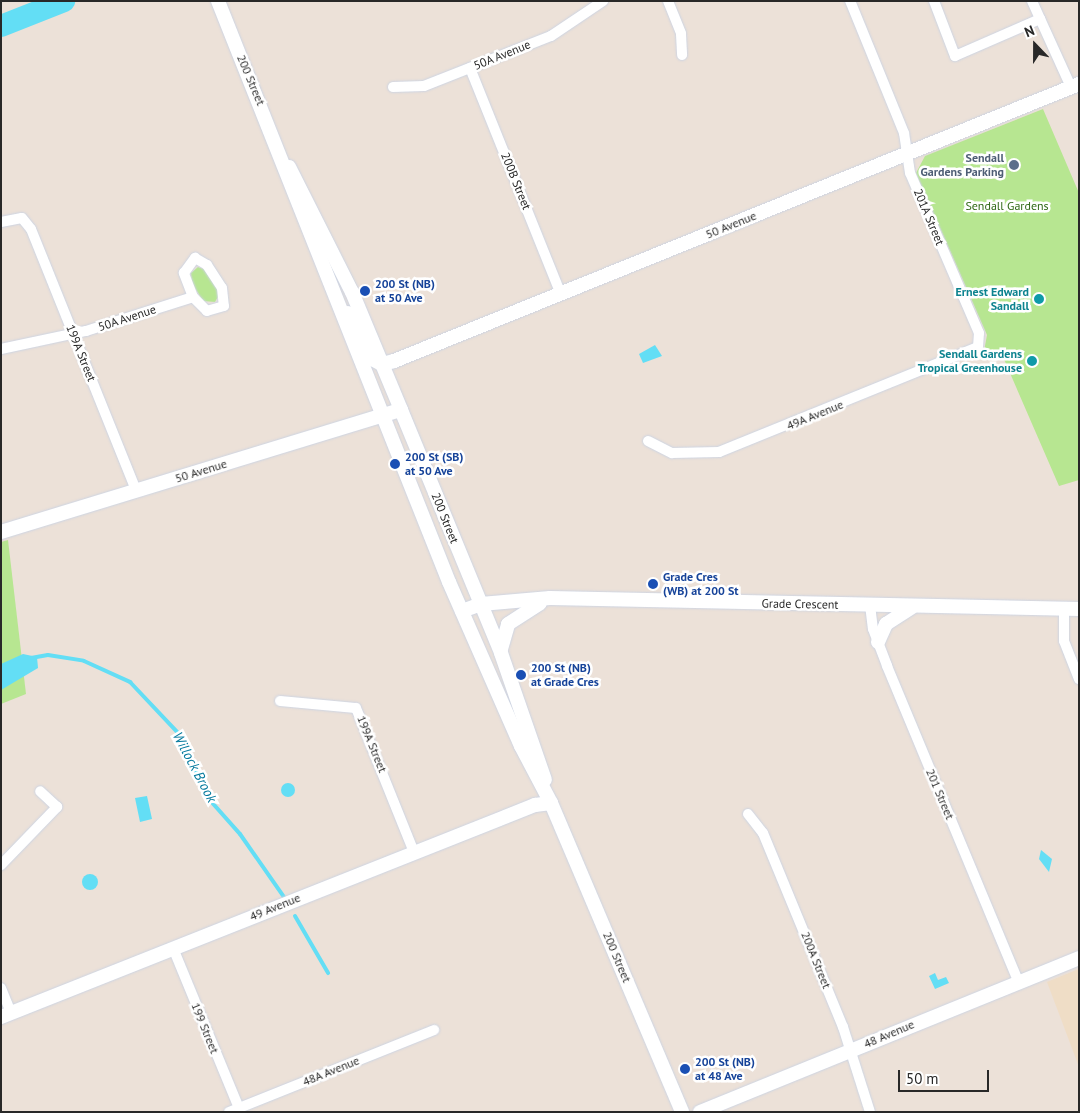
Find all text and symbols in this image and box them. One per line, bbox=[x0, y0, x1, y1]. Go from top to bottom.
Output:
north arrow bbox=[1010, 20, 1060, 70]
text: N bbox=[1022, 21, 1037, 41]
street label: 50A Avenue bbox=[471, 37, 533, 73]
street label: 200 Street bbox=[234, 53, 268, 107]
street label: 200B Street bbox=[498, 150, 534, 212]
place label: Sendall Gardens Parking bbox=[921, 151, 1004, 179]
marker: Sendall Gardens Parking bbox=[1008, 159, 1020, 171]
street label: 201A Street bbox=[911, 186, 947, 248]
park label: Sendall Gardens bbox=[965, 199, 1049, 213]
street label: 50 Avenue bbox=[703, 208, 759, 242]
place label: 200 St (NB) at 50 Ave bbox=[375, 277, 435, 305]
marker: 200 St (NB) at 50 Ave bbox=[359, 285, 371, 297]
place label: Ernest Edward Sandall bbox=[956, 285, 1029, 313]
marker: Ernest Edward Sandall bbox=[1033, 293, 1045, 305]
street label: 50A Avenue bbox=[96, 302, 158, 334]
street label: 199A Street bbox=[63, 322, 99, 384]
place label: Sendall Gardens Tropical Greenhouse bbox=[918, 347, 1022, 375]
marker: Sendall Gardens Tropical Greenhouse bbox=[1026, 355, 1038, 367]
street label: 49A Avenue bbox=[784, 397, 846, 433]
place label: 200 St (SB) at 50 Ave bbox=[405, 450, 463, 478]
street label: 50 Avenue bbox=[173, 456, 229, 486]
marker: 200 St (SB) at 50 Ave bbox=[389, 458, 401, 470]
street label: 200 Street bbox=[428, 491, 462, 545]
place label: Grade Cres (WB) at 200 St bbox=[663, 570, 738, 598]
marker: Grade Cres (WB) at 200 St bbox=[647, 578, 659, 590]
street label: Grade Crescent bbox=[761, 596, 839, 612]
place label: 200 St (NB) at Grade Cres bbox=[531, 661, 599, 689]
marker: 200 St (NB) at Grade Cres bbox=[515, 669, 527, 681]
street label: 199A Street bbox=[354, 713, 390, 775]
water label: Willock Brook bbox=[169, 729, 221, 805]
street label: 201 Street bbox=[923, 767, 957, 821]
street label: 49 Avenue bbox=[247, 890, 303, 924]
street label: 200A Street bbox=[798, 929, 834, 991]
street label: 200 Street bbox=[600, 930, 634, 984]
street label: 199 Street bbox=[188, 1001, 222, 1055]
street label: 48 Avenue bbox=[861, 1017, 917, 1051]
street label: 48A Avenue bbox=[300, 1053, 362, 1089]
place label: 200 St (NB) at 48 Ave bbox=[695, 1055, 755, 1083]
scale bar bbox=[900, 1060, 991, 1092]
marker: 200 St (NB) at 48 Ave bbox=[679, 1063, 691, 1075]
text: 50 m bbox=[906, 1069, 939, 1088]

